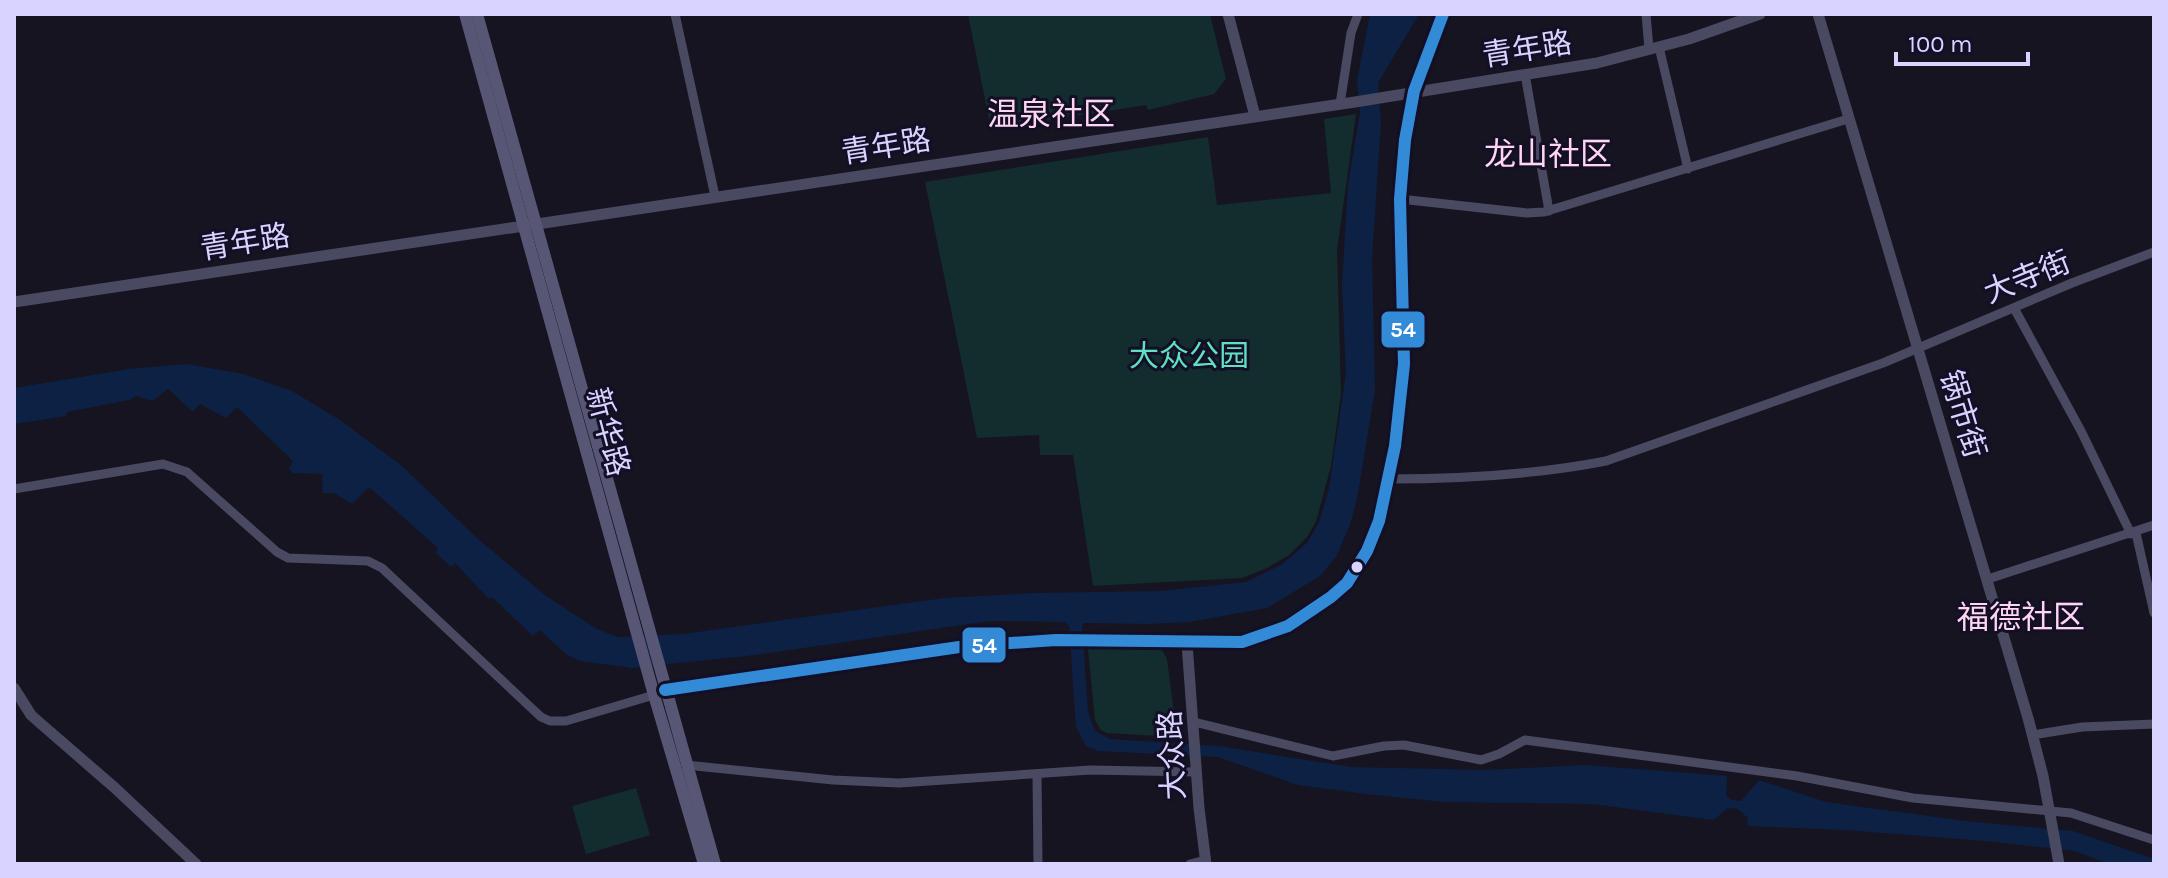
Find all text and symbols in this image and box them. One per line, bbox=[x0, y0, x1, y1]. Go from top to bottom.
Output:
scale bar bbox=[1896, 16, 2028, 66]
street label: 青年路 bbox=[1480, 24, 1574, 74]
text: 100 m bbox=[1908, 30, 1973, 58]
district label: 温泉社区 bbox=[987, 96, 1115, 133]
street label: 青年路 bbox=[839, 121, 933, 171]
district label: 龙山社区 bbox=[1484, 136, 1612, 173]
street label: 青年路 bbox=[198, 217, 292, 267]
street label: 大寺街 bbox=[1979, 243, 2075, 311]
line badge: 54 bbox=[1380, 310, 1426, 349]
text: 54 bbox=[1390, 317, 1416, 343]
park label: 大众公园 bbox=[1129, 338, 1249, 374]
street label: 锅市街 bbox=[1933, 366, 1993, 462]
street label: 新华路 bbox=[579, 384, 637, 480]
unlabelled marker bbox=[1349, 559, 1365, 575]
district label: 福德社区 bbox=[1957, 599, 2085, 636]
line badge: 54 bbox=[961, 626, 1007, 664]
text: 54 bbox=[971, 633, 997, 659]
street label: 大众路 bbox=[1152, 709, 1192, 801]

